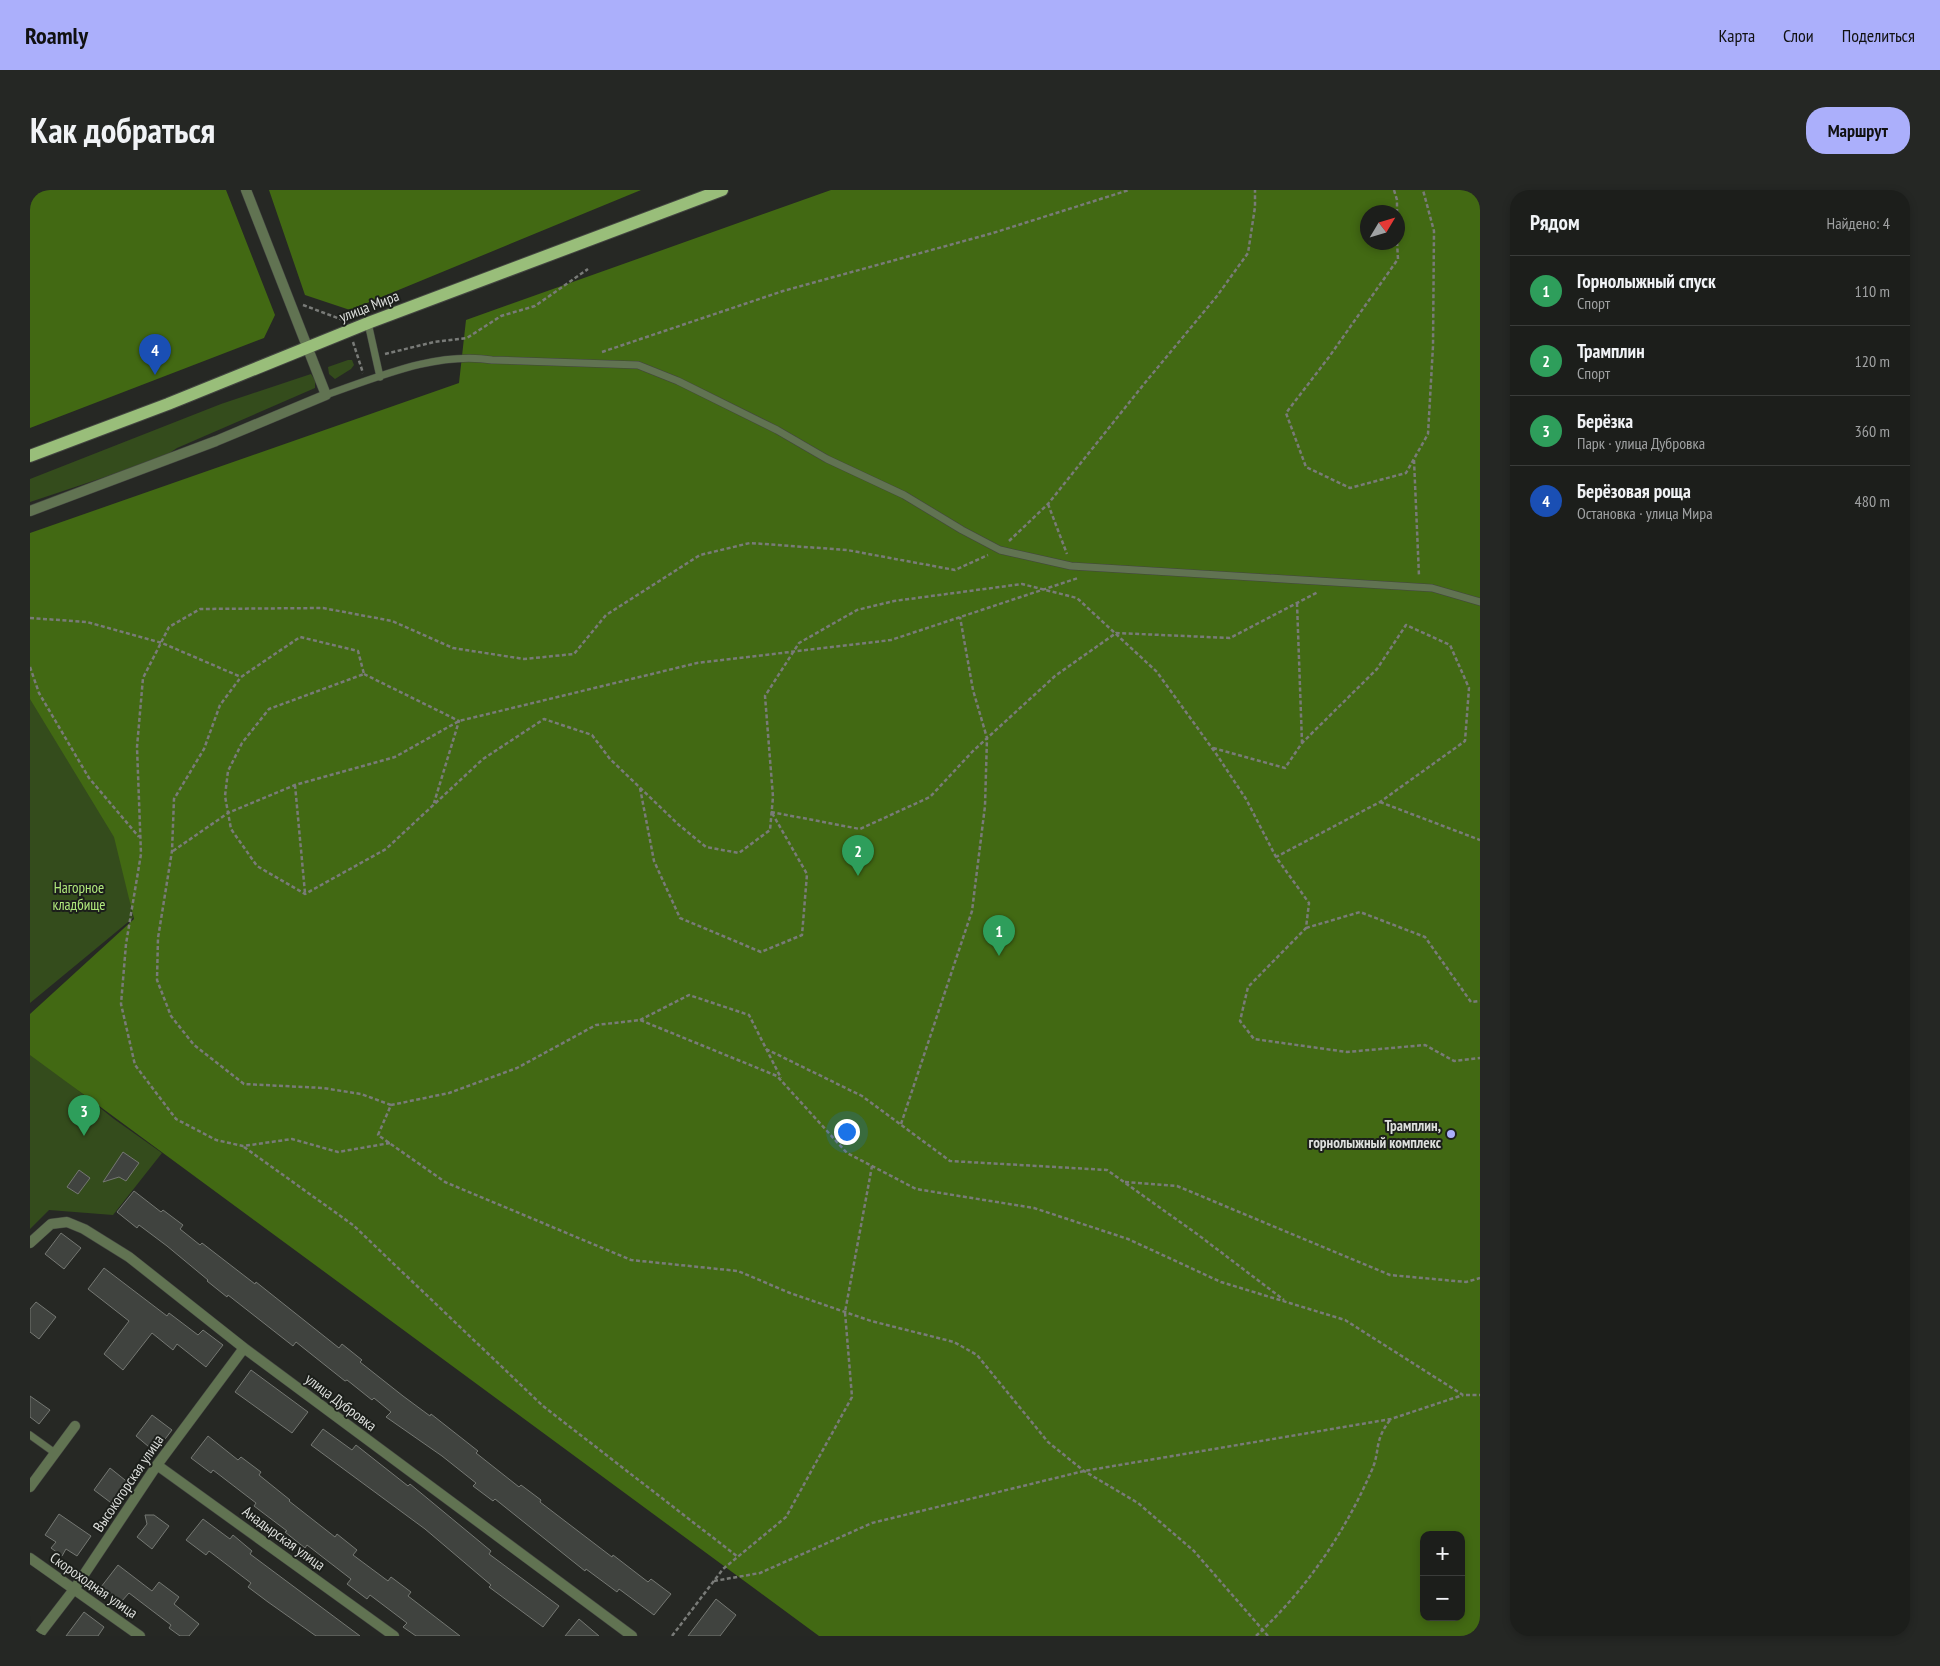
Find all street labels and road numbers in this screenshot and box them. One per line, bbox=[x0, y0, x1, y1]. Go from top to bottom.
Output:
street label: улица Мира bbox=[336, 286, 402, 326]
street label: улица Дубровка bbox=[302, 1369, 380, 1435]
street label: Высокогорская улица bbox=[89, 1431, 167, 1535]
street label: Анадырская улица bbox=[239, 1502, 329, 1574]
street label: Скороходная улица bbox=[46, 1548, 142, 1622]

